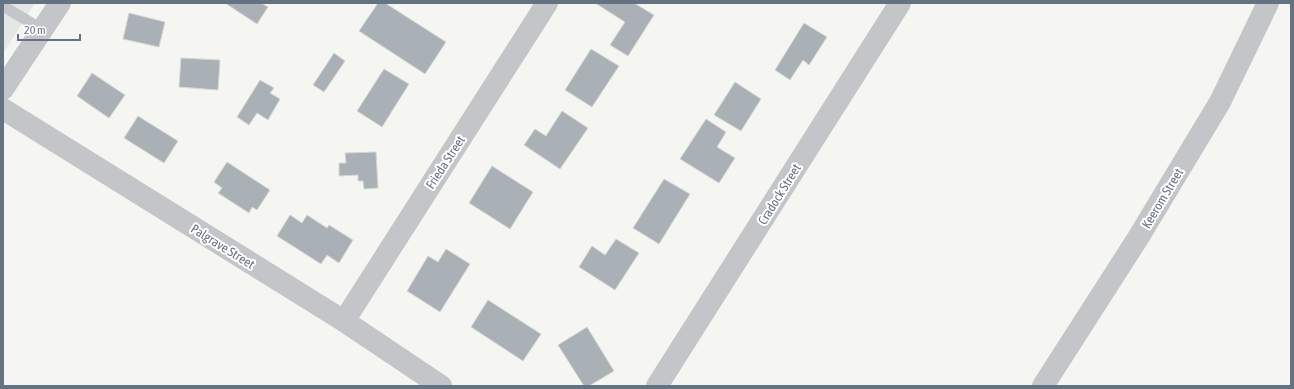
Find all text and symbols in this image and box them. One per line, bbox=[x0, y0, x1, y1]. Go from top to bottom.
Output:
scale bar bbox=[18, 16, 80, 42]
text: 20 m bbox=[24, 23, 46, 37]
street label: Frieda Street bbox=[423, 133, 468, 192]
street label: Cradock Street bbox=[755, 161, 804, 227]
street label: Keerom Street bbox=[1139, 165, 1186, 231]
street label: Palgrave Street bbox=[188, 221, 257, 272]

